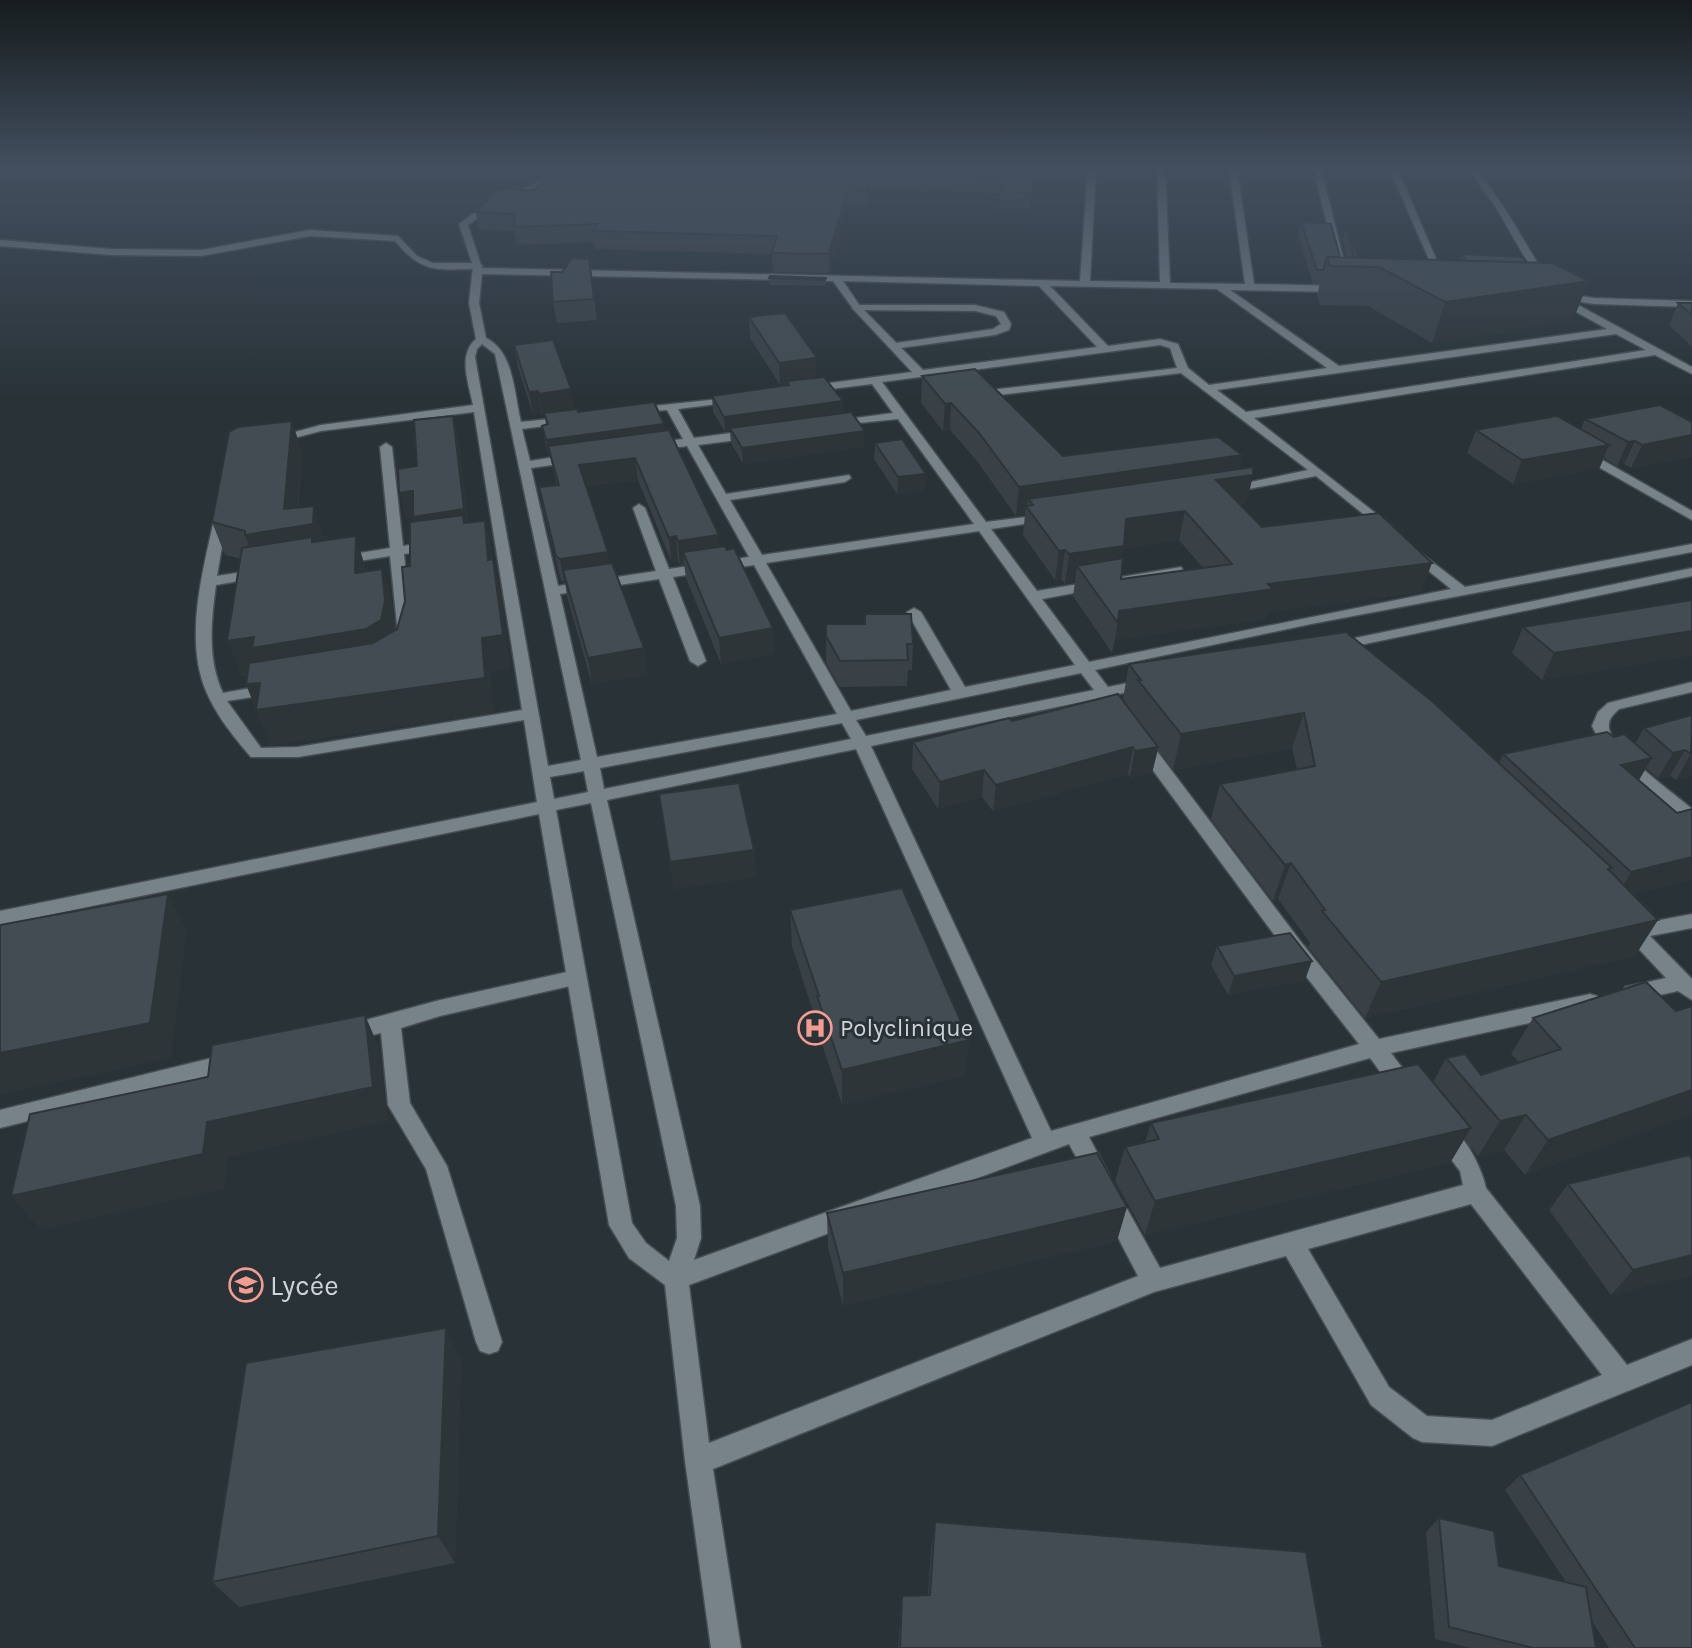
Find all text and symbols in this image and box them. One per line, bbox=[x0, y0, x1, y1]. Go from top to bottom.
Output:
hospital icon: Polyclinique bbox=[796, 1009, 834, 1047]
place label: Polyclinique bbox=[840, 1014, 973, 1042]
school or university icon: Lycée bbox=[227, 1266, 265, 1304]
place label: Lycée bbox=[270, 1269, 339, 1302]

